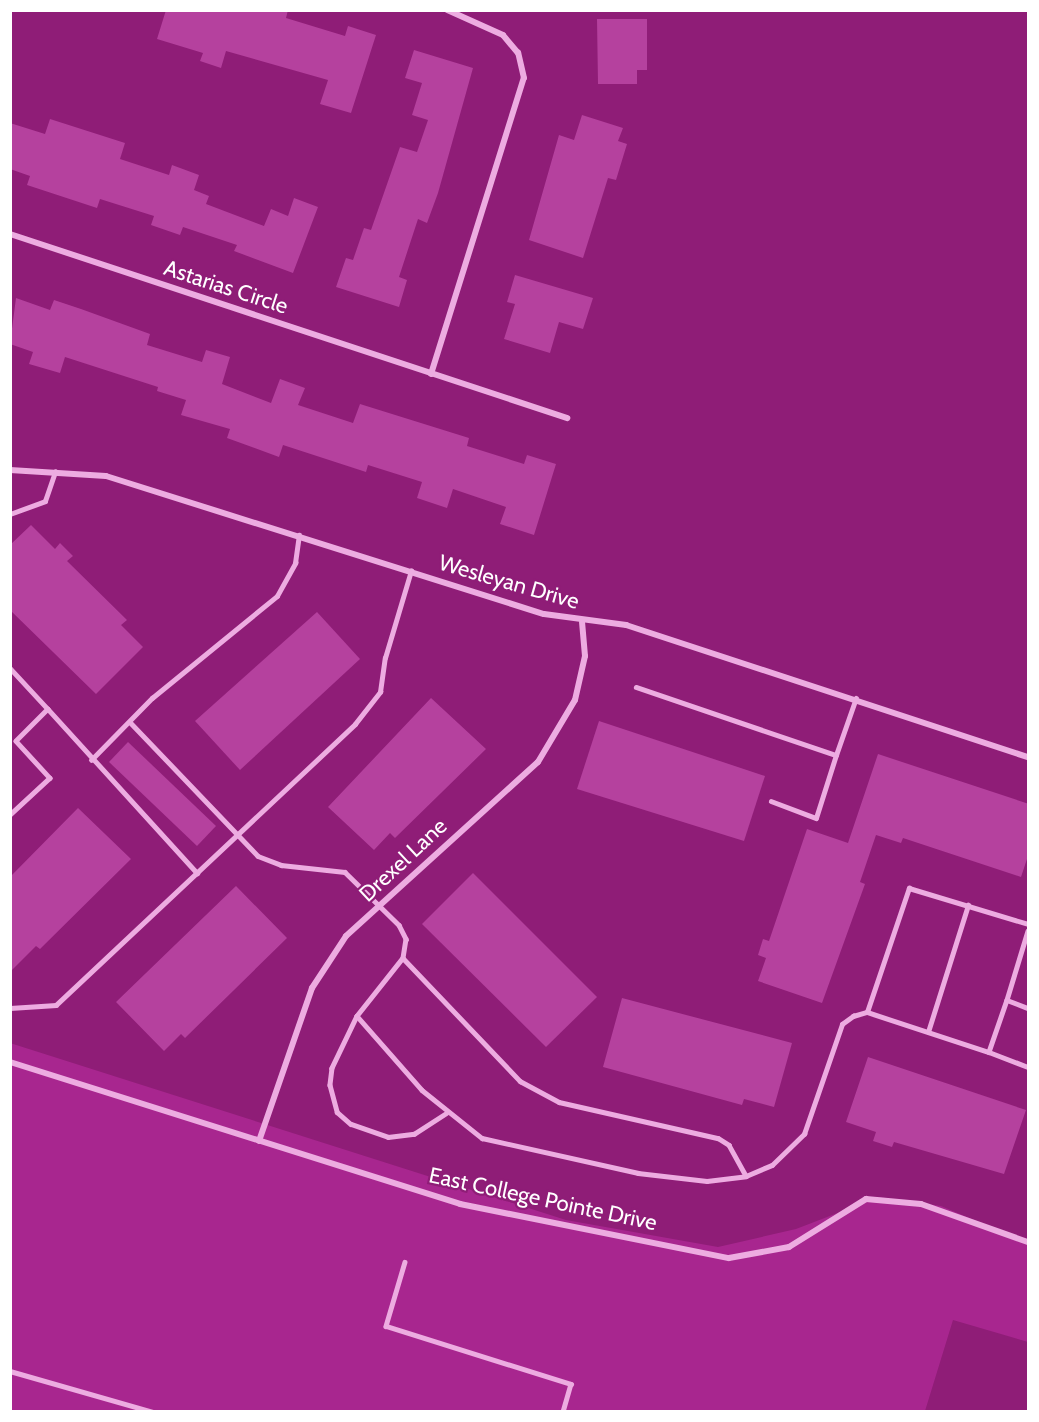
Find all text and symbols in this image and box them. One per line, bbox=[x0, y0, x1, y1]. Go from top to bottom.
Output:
street label: Astarias Circle bbox=[161, 255, 291, 319]
street label: Wesleyan Drive bbox=[436, 549, 582, 615]
street label: Drexel Lane bbox=[354, 813, 452, 907]
street label: East College Pointe Drive bbox=[427, 1162, 659, 1236]

